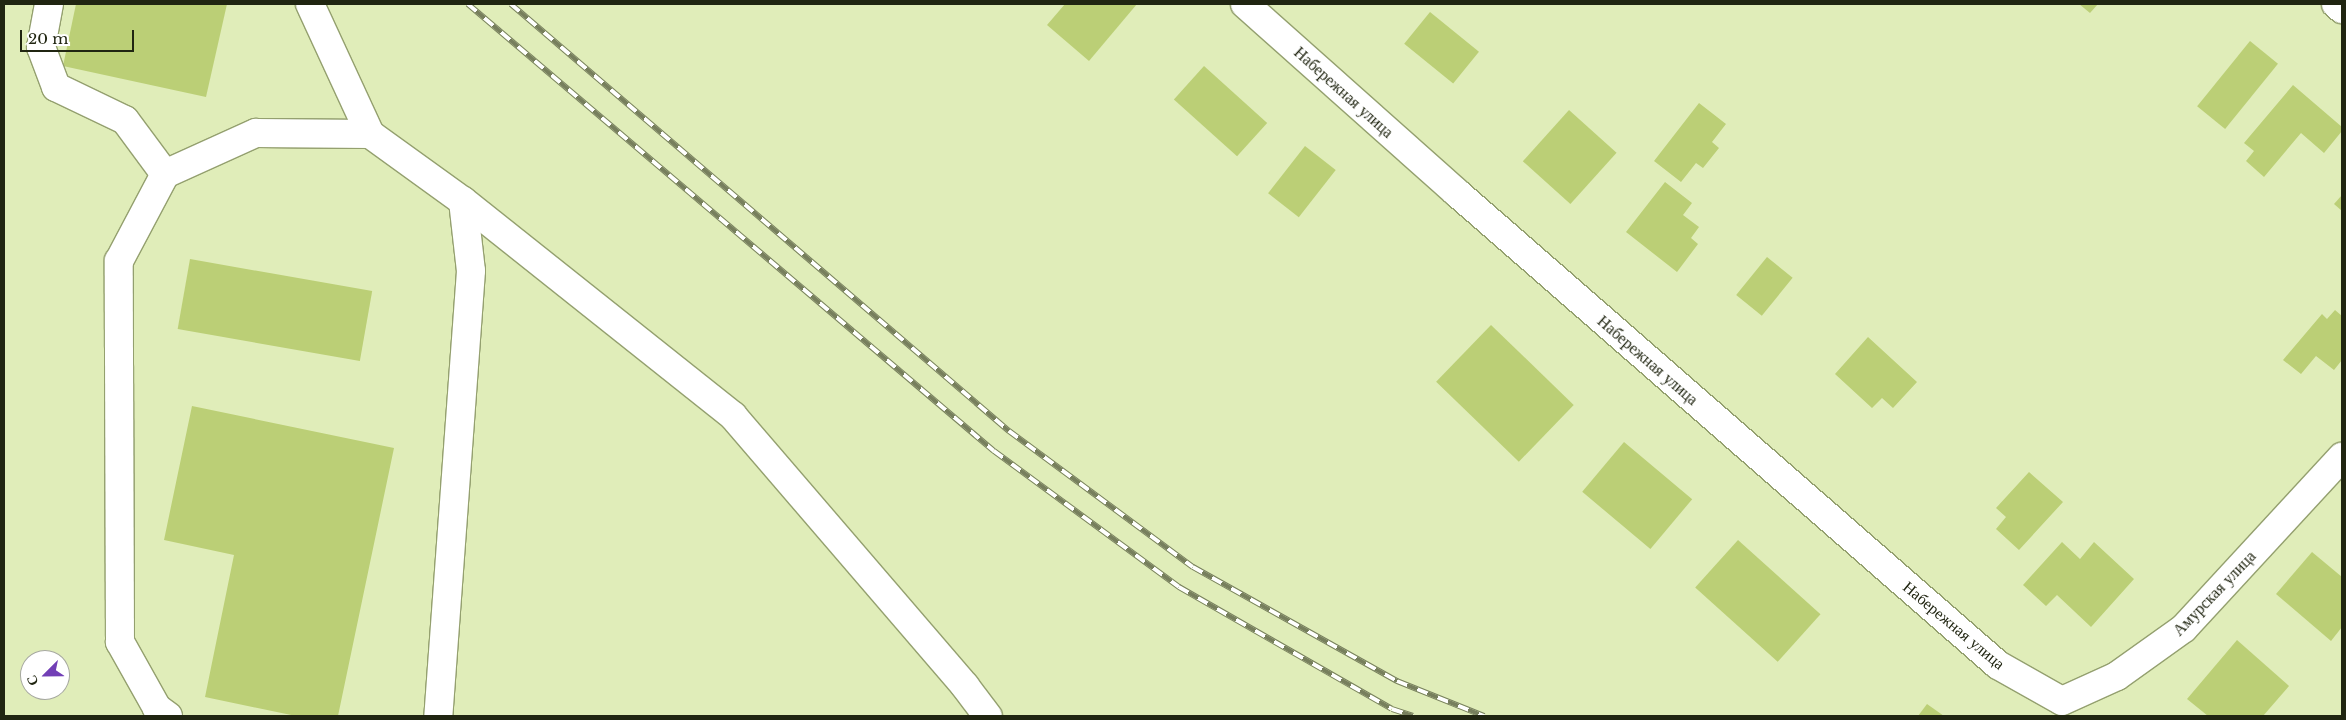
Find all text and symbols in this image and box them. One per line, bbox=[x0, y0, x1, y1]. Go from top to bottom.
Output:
scale bar bbox=[22, 20, 136, 52]
text: 20 m bbox=[28, 29, 68, 48]
street label: Набережная улица bbox=[1290, 42, 1398, 142]
street label: Набережная улица bbox=[1594, 311, 1702, 409]
street label: Амурская улица bbox=[2169, 546, 2259, 640]
street label: Набережная улица bbox=[1899, 577, 2009, 673]
north arrow bbox=[20, 650, 70, 700]
text: С bbox=[22, 672, 42, 689]

